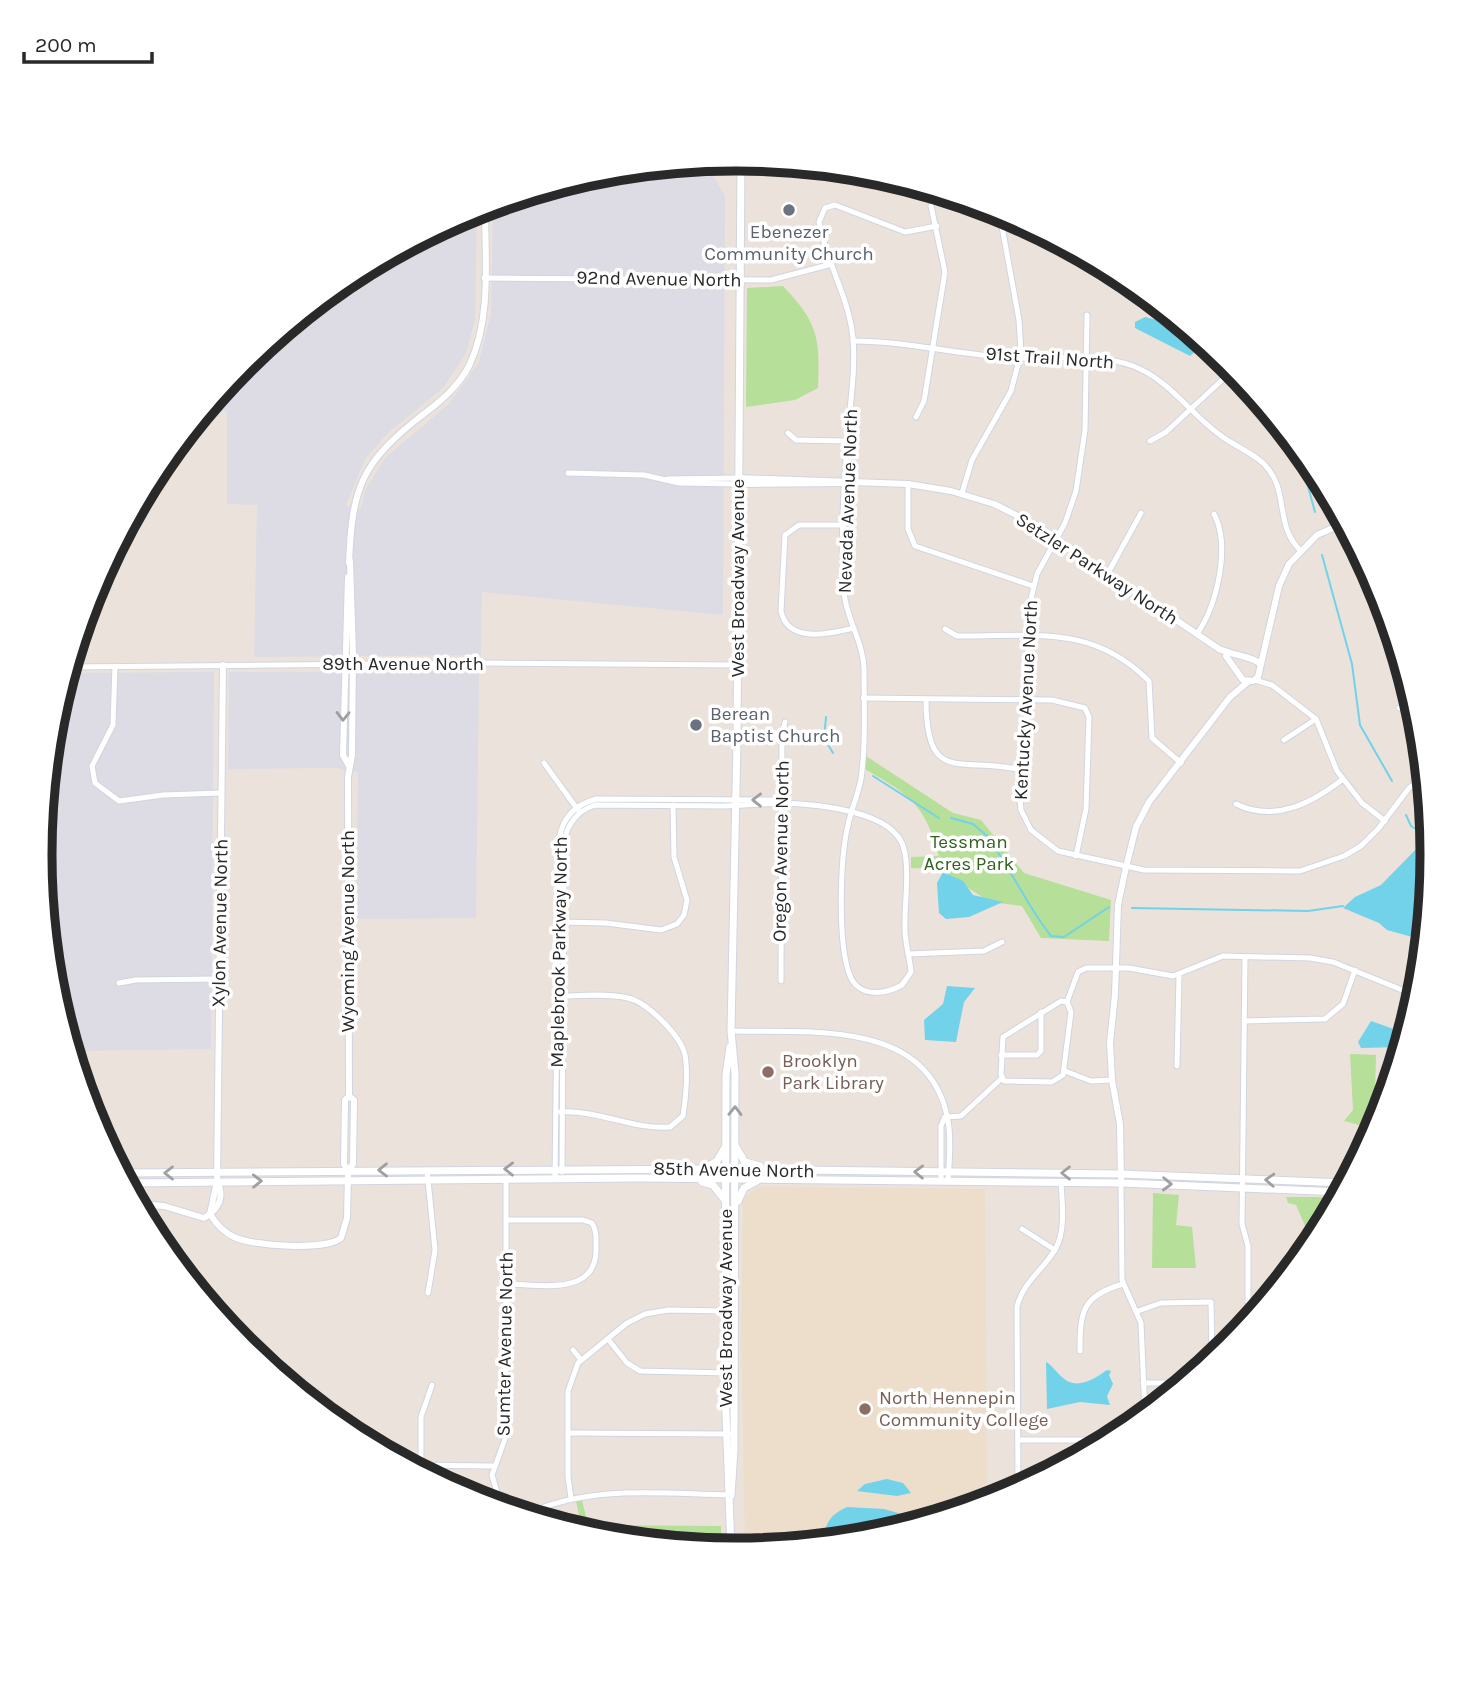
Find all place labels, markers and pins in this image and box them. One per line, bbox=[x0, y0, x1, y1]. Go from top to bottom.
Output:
marker: Ebenezer Community Church bbox=[781, 202, 797, 218]
place label: Ebenezer Community Church bbox=[704, 221, 874, 265]
place label: Berean Baptist Church bbox=[710, 703, 841, 747]
marker: Berean Baptist Church bbox=[688, 717, 704, 733]
place label: Brooklyn Park Library bbox=[782, 1050, 884, 1094]
marker: Brooklyn Park Library bbox=[760, 1064, 776, 1080]
place label: North Hennepin Community College bbox=[879, 1387, 1049, 1431]
marker: North Hennepin Community College bbox=[857, 1401, 873, 1417]

